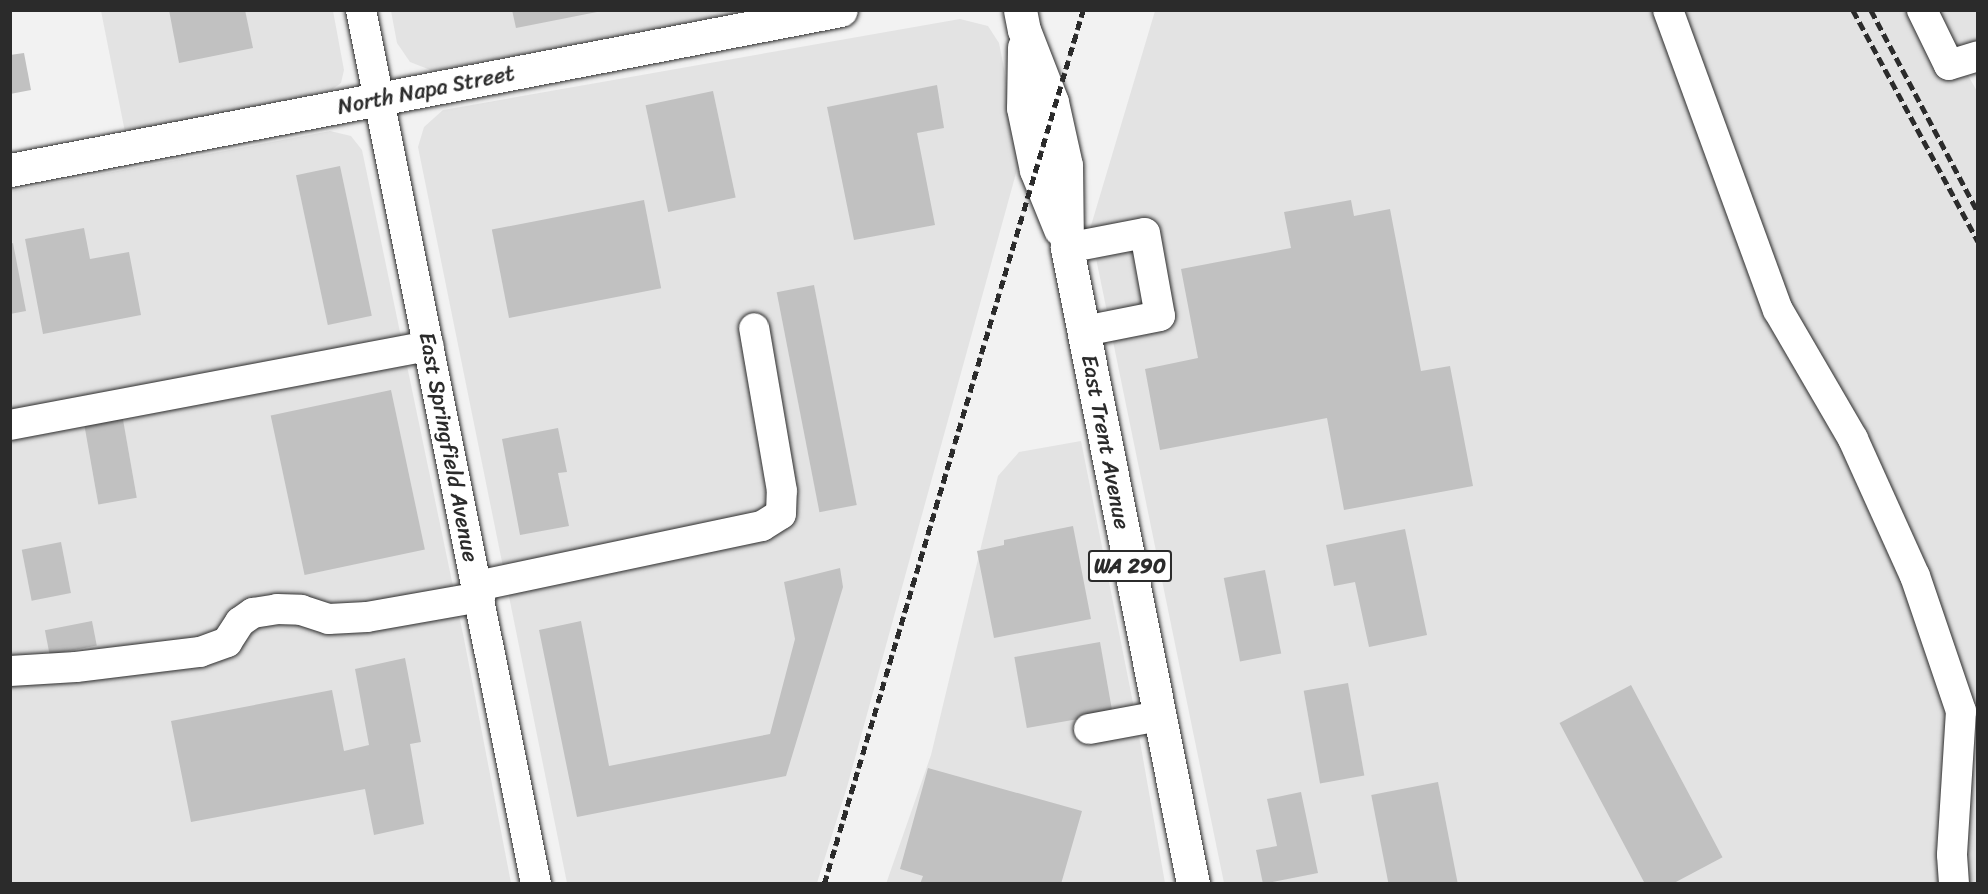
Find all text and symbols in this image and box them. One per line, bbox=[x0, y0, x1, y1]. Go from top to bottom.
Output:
street label: North Napa Street bbox=[335, 60, 517, 120]
street label: East Springfield Avenue bbox=[414, 330, 484, 564]
street label: East Trent Avenue bbox=[1076, 353, 1136, 531]
road number: WA 290 bbox=[1086, 548, 1174, 584]

